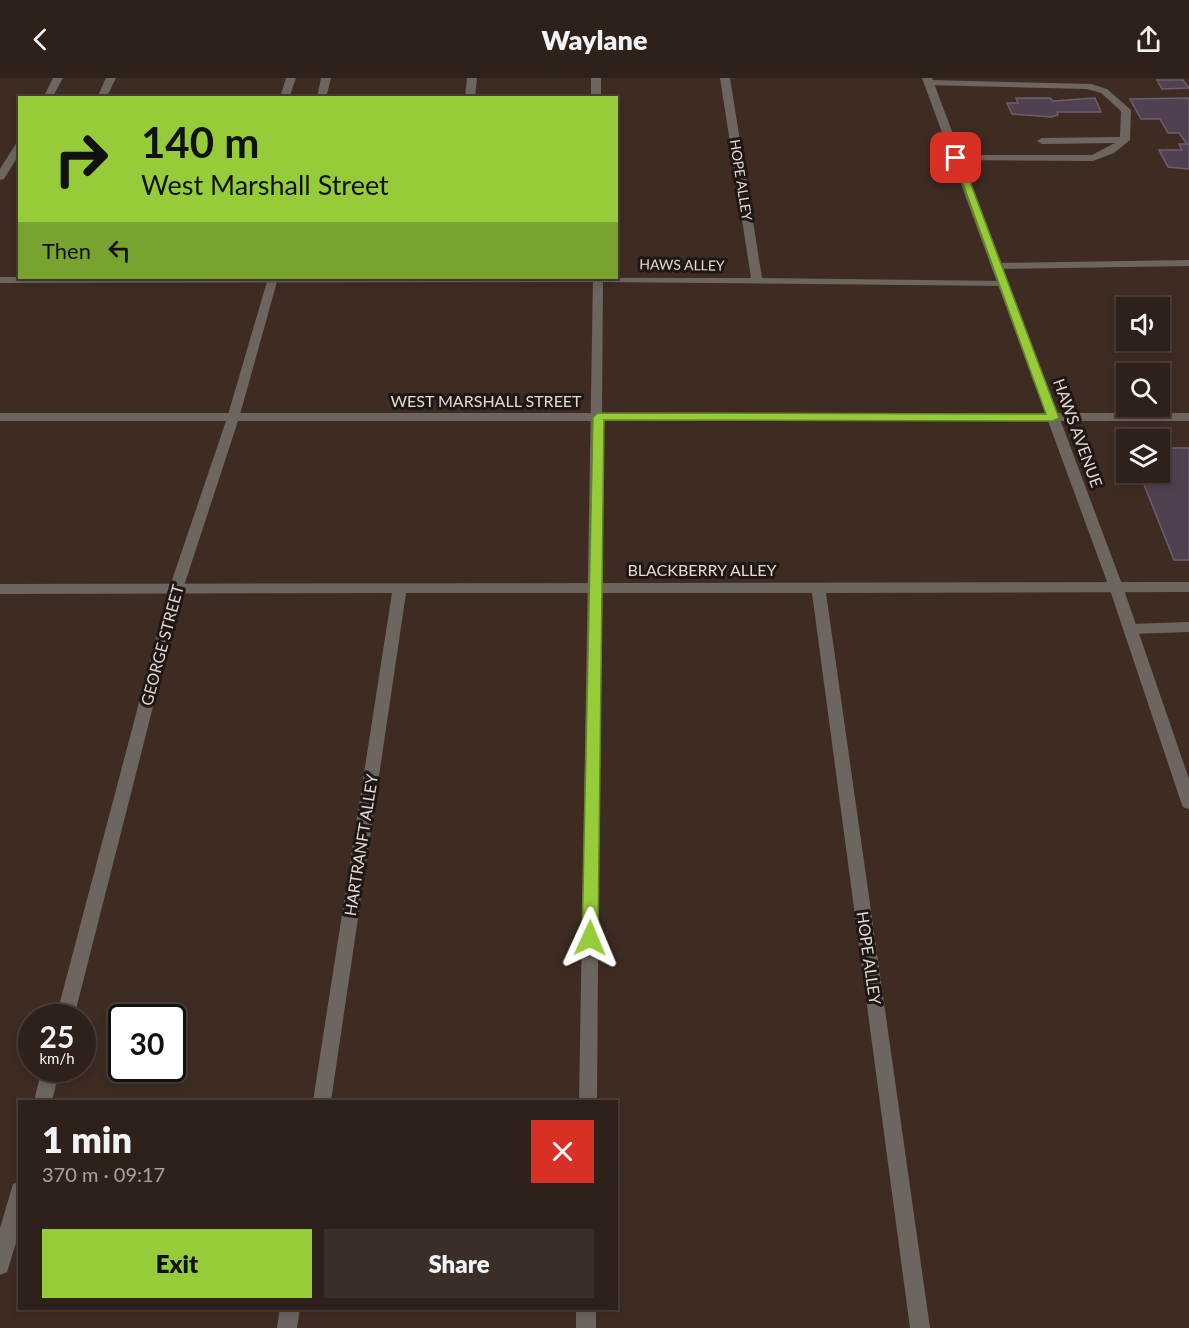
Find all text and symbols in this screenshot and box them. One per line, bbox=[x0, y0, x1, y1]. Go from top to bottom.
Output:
icon: back bbox=[24, 23, 57, 56]
text: Waylane bbox=[542, 23, 647, 56]
icon: share bbox=[1132, 23, 1165, 56]
text: 140 m bbox=[141, 117, 259, 167]
icon: right bbox=[42, 120, 120, 198]
pin bbox=[930, 132, 981, 183]
street label: HOPE ALLEY bbox=[727, 138, 756, 222]
icon: arrive bbox=[939, 141, 972, 174]
text: West Marshall Street bbox=[141, 168, 389, 201]
icon: left bbox=[103, 234, 136, 267]
text: Then bbox=[42, 237, 91, 264]
street label: HAWS ALLEY bbox=[639, 255, 725, 274]
map controls bbox=[1116, 297, 1170, 483]
button: sound bbox=[1116, 297, 1170, 351]
button: search bbox=[1116, 363, 1170, 417]
street label: HAWS AVENUE bbox=[1050, 376, 1107, 490]
street label: WEST MARSHALL STREET bbox=[390, 391, 582, 410]
button: layers bbox=[1116, 429, 1170, 483]
street label: BLACKBERRY ALLEY bbox=[628, 560, 776, 579]
street label: GEORGE STREET bbox=[136, 582, 187, 707]
street label: HARTRANFT ALLEY bbox=[340, 773, 381, 917]
position arrow bbox=[558, 906, 622, 970]
street label: HOPE ALLEY bbox=[854, 910, 885, 1006]
speed limit sign: 30 bbox=[108, 1004, 186, 1082]
text: 25 bbox=[40, 1018, 74, 1054]
text: km/h bbox=[39, 1049, 75, 1067]
text: 1 min bbox=[42, 1117, 132, 1161]
button: close bbox=[531, 1120, 594, 1183]
text: 370 m · 09:17 bbox=[42, 1162, 165, 1186]
button: Exit bbox=[42, 1229, 312, 1298]
button: Share bbox=[324, 1229, 594, 1298]

